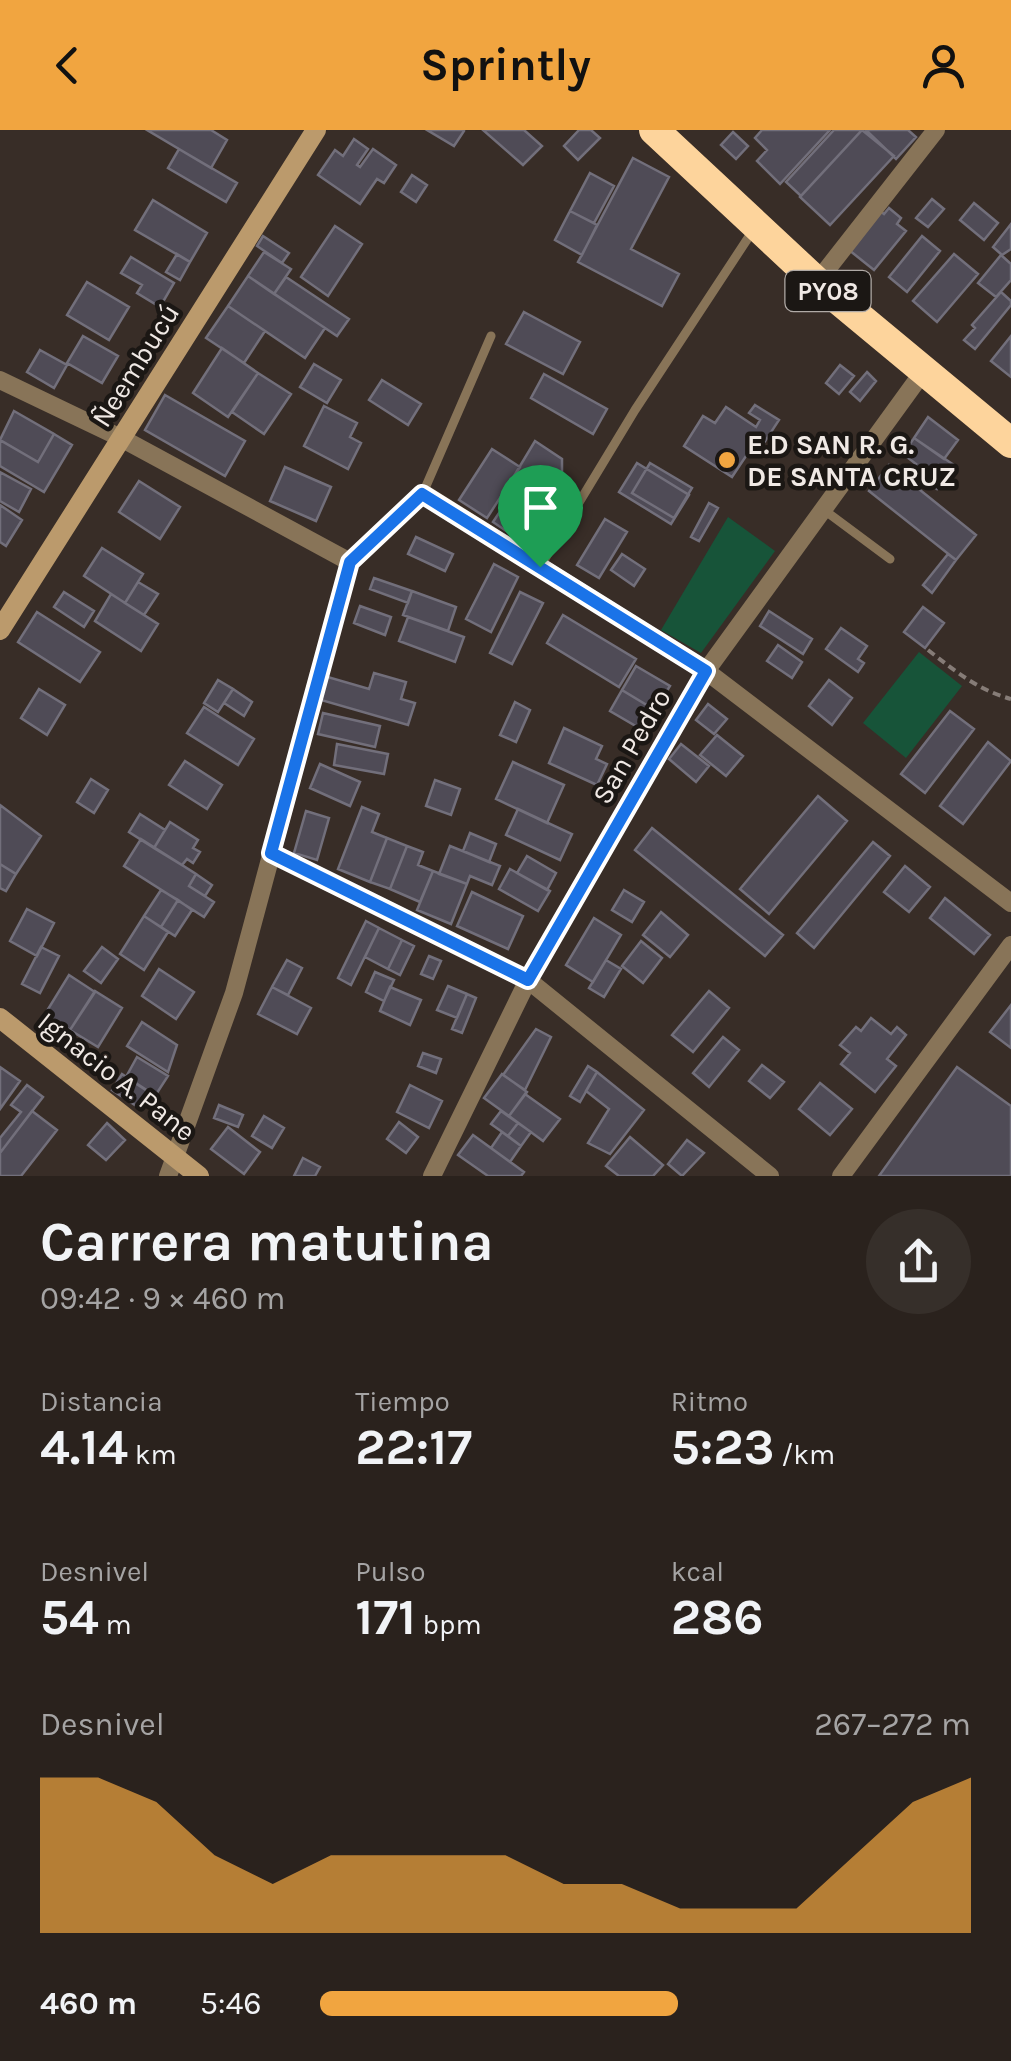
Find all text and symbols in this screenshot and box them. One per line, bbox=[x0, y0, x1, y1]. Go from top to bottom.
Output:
icon: back bbox=[40, 38, 95, 93]
icon: person bbox=[916, 38, 971, 93]
text: Sprintly bbox=[420, 39, 591, 91]
road number: PY08 bbox=[786, 271, 870, 311]
street label: Ñeembucú bbox=[85, 298, 186, 433]
place label: E.D SAN R. G. DE SANTA CRUZ bbox=[747, 428, 956, 493]
marker: E.D SAN R. G. DE SANTA CRUZ bbox=[716, 449, 738, 471]
pin bbox=[498, 465, 583, 568]
icon: arrive bbox=[513, 480, 568, 535]
street label: San Pedro bbox=[585, 683, 678, 810]
street label: Ignacio A. Pane bbox=[31, 1005, 202, 1148]
button: share bbox=[866, 1209, 971, 1314]
text: Carrera matutina bbox=[40, 1210, 494, 1274]
text: 09:42 · 9 × 460 m bbox=[40, 1280, 286, 1317]
text: Distancia bbox=[40, 1385, 163, 1418]
text: Tiempo bbox=[355, 1385, 450, 1418]
text: Ritmo bbox=[671, 1385, 748, 1418]
text: 4.14 bbox=[40, 1418, 128, 1477]
text: 22:17 bbox=[355, 1418, 472, 1477]
text: 5:23 bbox=[671, 1418, 775, 1477]
text: km bbox=[128, 1438, 177, 1471]
text: /km bbox=[775, 1438, 835, 1471]
text: Desnivel bbox=[40, 1555, 149, 1588]
text: Pulso bbox=[355, 1555, 426, 1588]
text: kcal bbox=[671, 1555, 724, 1588]
text: 54 bbox=[40, 1588, 99, 1647]
text: 171 bbox=[355, 1588, 416, 1647]
text: 286 bbox=[671, 1588, 764, 1647]
text: m bbox=[99, 1608, 132, 1641]
text: bpm bbox=[416, 1608, 482, 1641]
text: Desnivel bbox=[40, 1706, 165, 1743]
text: 267–272 m bbox=[814, 1706, 971, 1743]
text: 460 m bbox=[40, 1985, 137, 2022]
text: 5:46 bbox=[200, 1985, 262, 2022]

